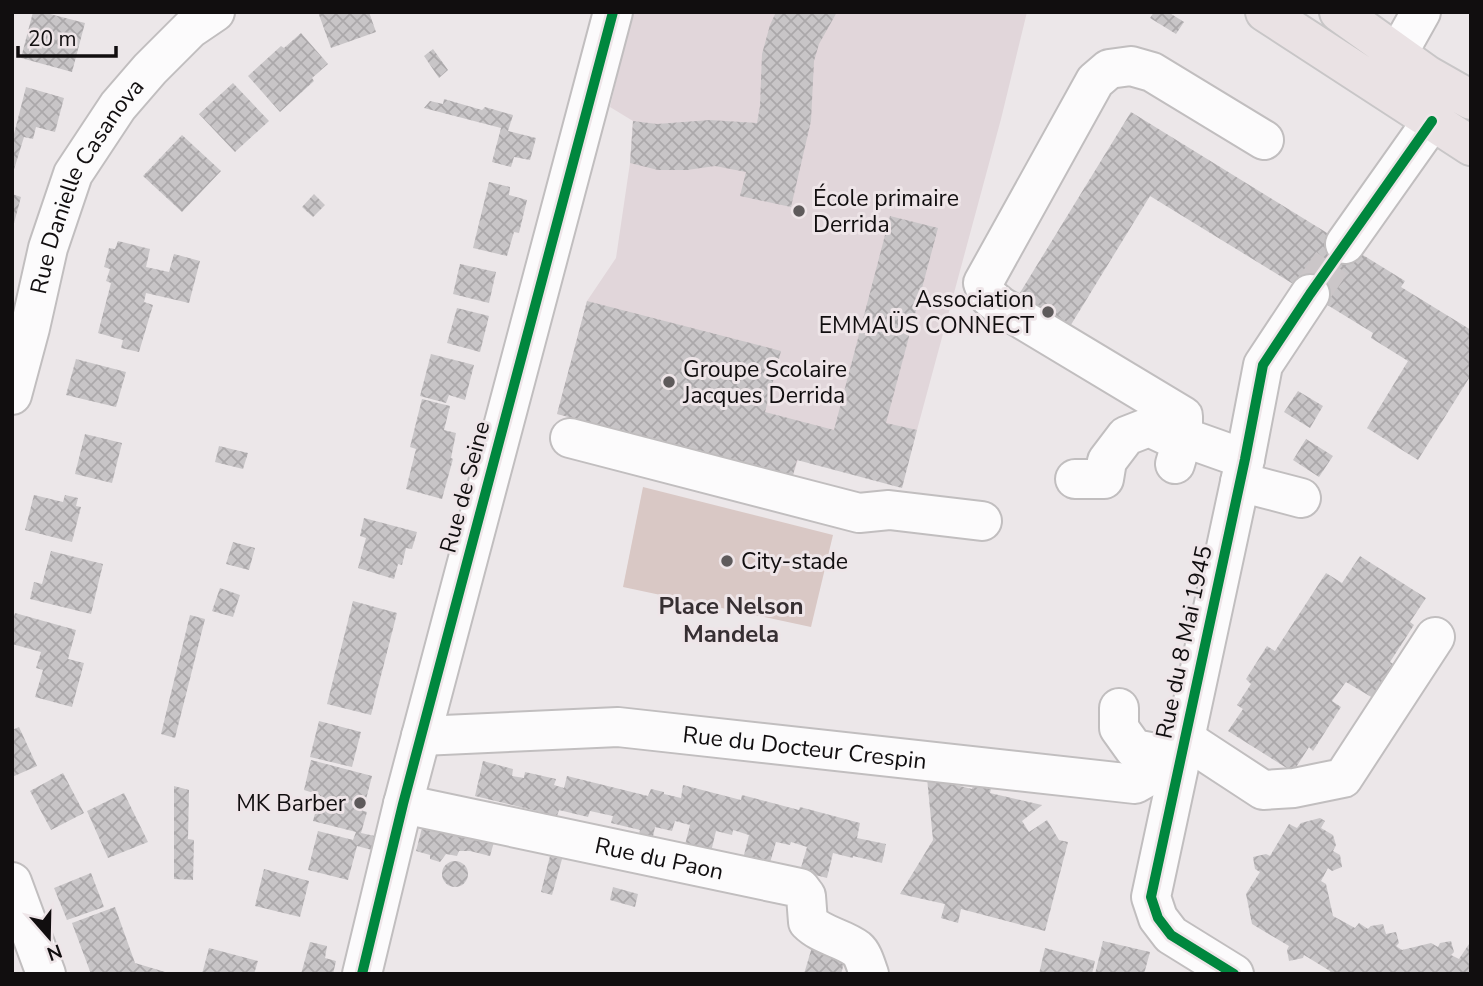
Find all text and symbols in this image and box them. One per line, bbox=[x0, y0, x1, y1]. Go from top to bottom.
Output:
scale bar bbox=[18, 14, 116, 58]
text: 20 m bbox=[28, 25, 77, 53]
street label: Rue Danielle Casanova bbox=[23, 72, 151, 297]
place label: École primaire Derrida bbox=[813, 183, 959, 240]
marker: École primaire Derrida bbox=[791, 203, 807, 219]
place label: Association EMMAÜS CONNECT bbox=[819, 284, 1034, 341]
marker: Association EMMAÜS CONNECT bbox=[1040, 304, 1056, 320]
place label: Groupe Scolaire Jacques Derrida bbox=[682, 354, 847, 411]
marker: Groupe Scolaire Jacques Derrida bbox=[661, 374, 677, 390]
street label: Rue de Seine bbox=[433, 418, 497, 556]
street label: Rue du 8 Mai 1945 bbox=[1148, 543, 1220, 741]
place label: City-stade bbox=[741, 546, 848, 577]
marker: City-stade bbox=[719, 553, 735, 569]
district label: Place Nelson Mandela bbox=[658, 590, 804, 650]
street label: Rue du Docteur Crespin bbox=[681, 719, 928, 776]
place label: MK Barber bbox=[236, 788, 347, 819]
marker: MK Barber bbox=[352, 795, 368, 811]
street label: Rue du Paon bbox=[592, 830, 727, 887]
north arrow bbox=[14, 902, 84, 972]
text: N bbox=[43, 937, 66, 967]

